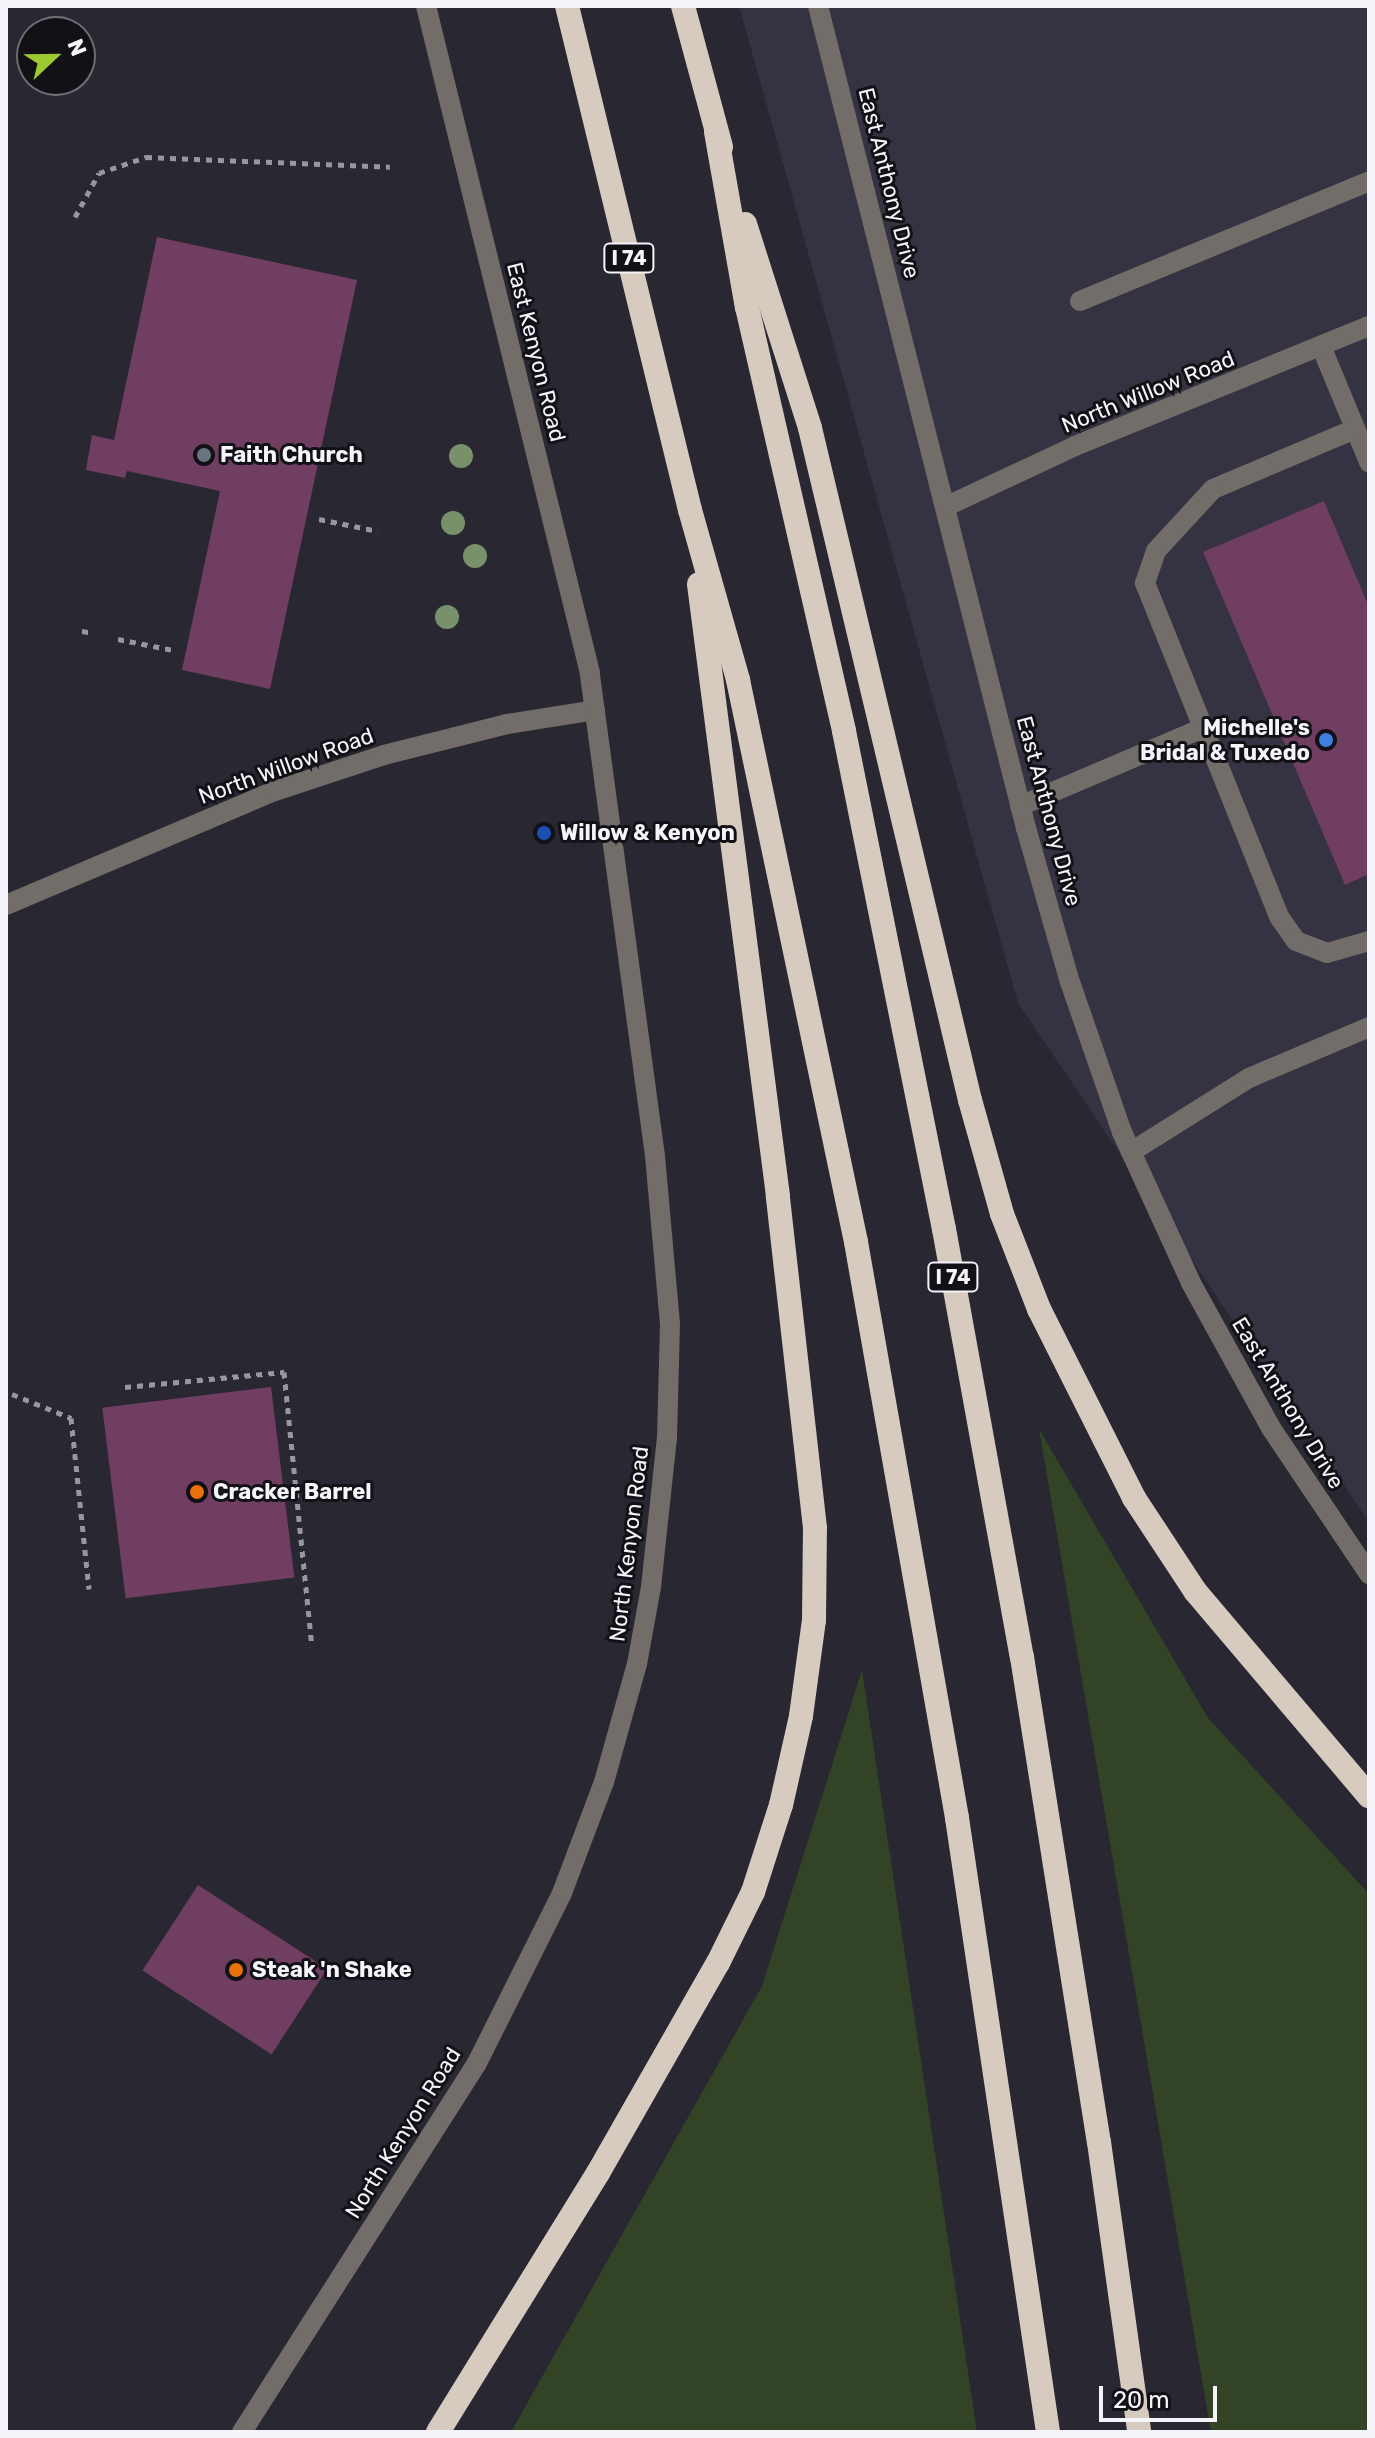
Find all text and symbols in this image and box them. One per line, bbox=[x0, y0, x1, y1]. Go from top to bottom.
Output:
north arrow bbox=[16, 16, 96, 96]
text: N bbox=[61, 35, 92, 60]
street label: East Anthony Drive bbox=[852, 84, 926, 282]
road number: I 74 bbox=[603, 242, 655, 274]
street label: East Kenyon Road bbox=[501, 260, 571, 444]
street label: North Willow Road bbox=[1057, 345, 1239, 439]
place label: Faith Church bbox=[220, 442, 363, 468]
marker: Faith Church bbox=[195, 446, 213, 464]
street label: East Anthony Drive bbox=[1011, 713, 1087, 909]
place label: Michelle's Bridal & Tuxedo bbox=[1140, 714, 1310, 766]
street label: North Willow Road bbox=[195, 722, 377, 810]
marker: Michelle's Bridal & Tuxedo bbox=[1317, 731, 1335, 749]
place label: Willow & Kenyon bbox=[560, 820, 735, 846]
marker: Willow & Kenyon bbox=[535, 824, 553, 842]
road number: I 74 bbox=[927, 1261, 979, 1293]
street label: East Anthony Drive bbox=[1226, 1312, 1350, 1494]
street label: North Kenyon Road bbox=[604, 1445, 654, 1643]
place label: Cracker Barrel bbox=[213, 1479, 372, 1505]
marker: Cracker Barrel bbox=[188, 1483, 206, 1501]
place label: Steak 'n Shake bbox=[252, 1957, 412, 1983]
marker: Steak 'n Shake bbox=[227, 1961, 245, 1979]
street label: North Kenyon Road bbox=[340, 2043, 466, 2223]
scale bar bbox=[1103, 2370, 1221, 2420]
text: 20 m bbox=[1113, 2386, 1170, 2414]

